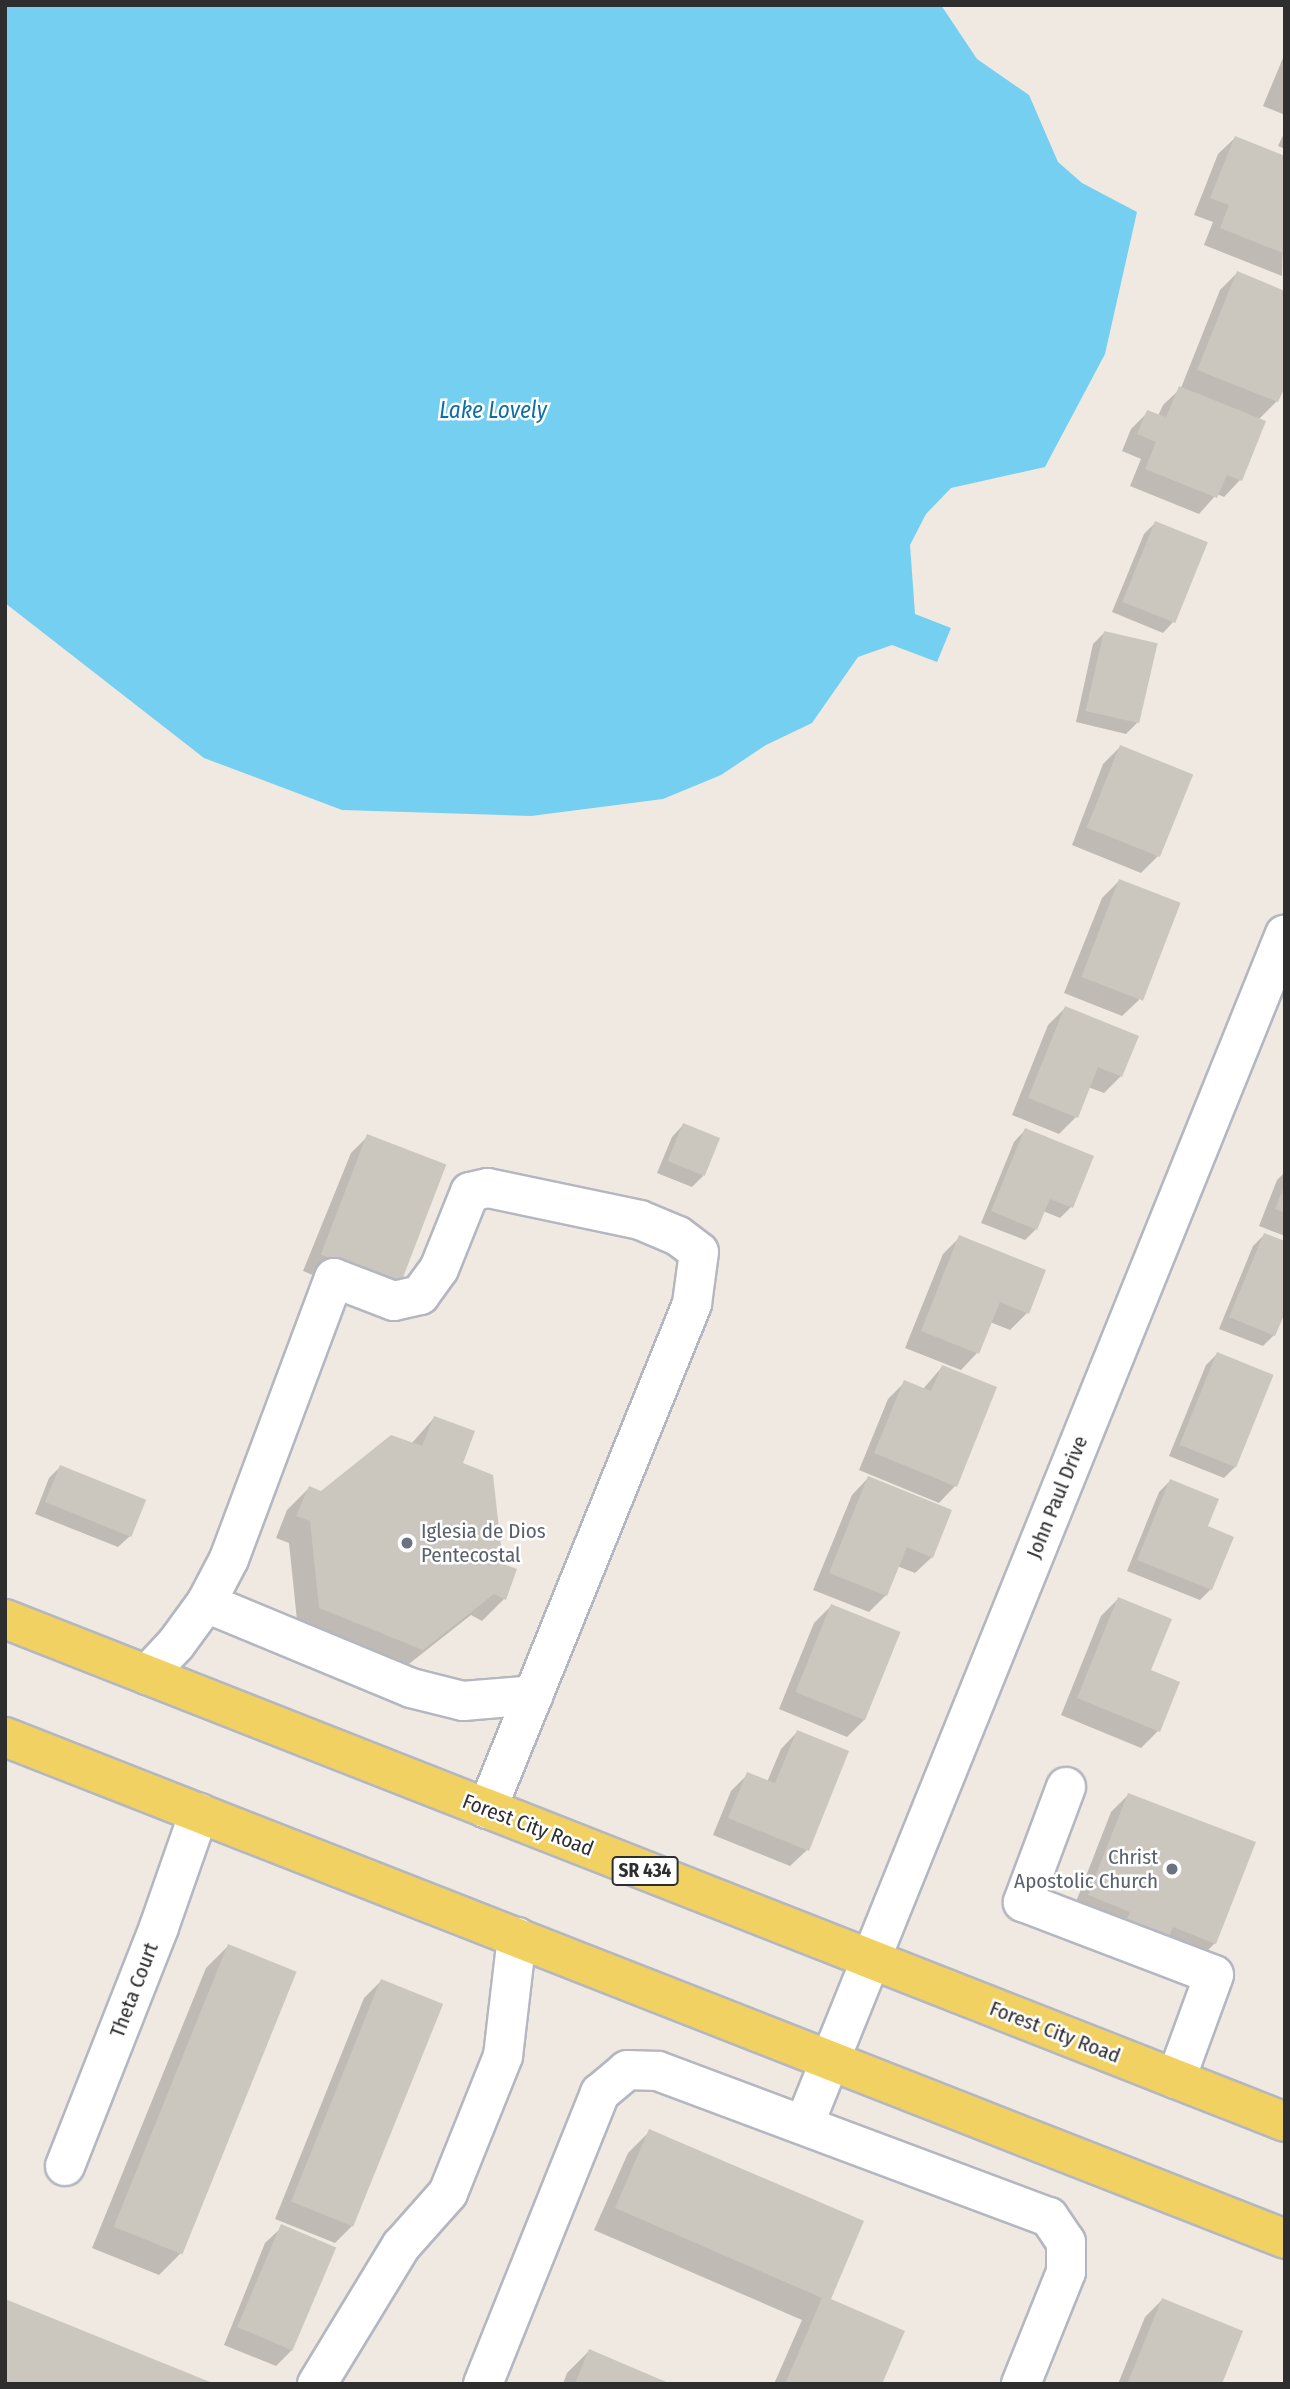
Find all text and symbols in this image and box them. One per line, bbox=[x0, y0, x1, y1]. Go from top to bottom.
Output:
water label: Lake Lovely bbox=[439, 396, 547, 424]
street label: John Paul Drive bbox=[1021, 1432, 1093, 1562]
place label: Iglesia de Dios Pentecostal bbox=[421, 1518, 546, 1568]
marker: Iglesia de Dios Pentecostal bbox=[399, 1535, 415, 1551]
street label: Forest City Road bbox=[459, 1789, 597, 1861]
place label: Christ Apostolic Church bbox=[1014, 1844, 1158, 1894]
road number: SR 434 bbox=[610, 1856, 680, 1886]
marker: Christ Apostolic Church bbox=[1164, 1861, 1180, 1877]
street label: Theta Court bbox=[104, 1939, 164, 2041]
street label: Forest City Road bbox=[986, 1996, 1124, 2068]

